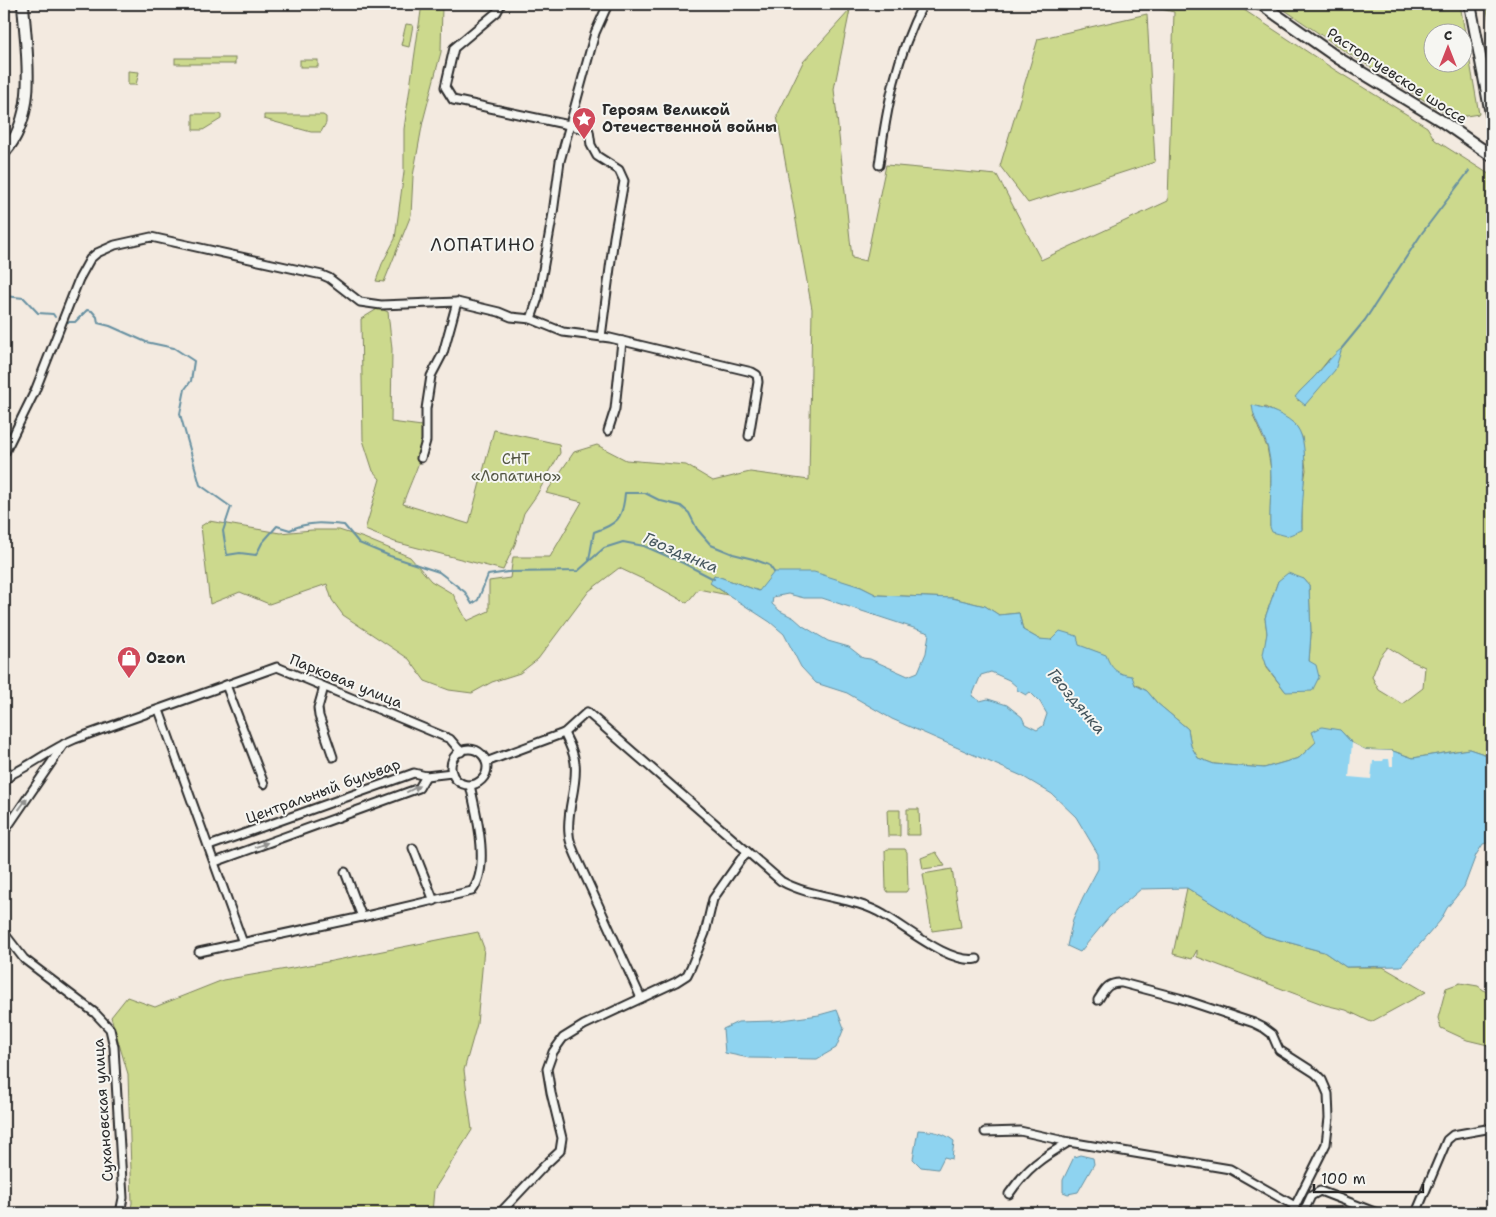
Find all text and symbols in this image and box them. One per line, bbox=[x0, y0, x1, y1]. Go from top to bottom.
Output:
north arrow bbox=[1424, 22, 1474, 72]
street label: Расторгуевское шоссе bbox=[1323, 23, 1471, 129]
text: С bbox=[1444, 26, 1452, 44]
place label: Героям Великой Отечественной войны bbox=[602, 100, 777, 137]
place icon: Героям Великой Отечественной войны bbox=[571, 106, 597, 140]
district label: ЛОПАТИНО bbox=[430, 233, 536, 257]
park label: СНТ «Лопатино» bbox=[471, 449, 561, 486]
water label: Гвоздянка bbox=[640, 527, 722, 578]
shop icon: Ozon bbox=[116, 645, 142, 679]
place label: Ozon bbox=[146, 648, 186, 668]
street label: Парковая улица bbox=[287, 649, 406, 713]
water label: Гвоздянка bbox=[1043, 664, 1110, 739]
street label: Центральный бульвар bbox=[243, 754, 403, 828]
one-way arrow bbox=[405, 785, 420, 793]
one-way arrow bbox=[18, 798, 29, 811]
one-way arrow bbox=[253, 841, 268, 848]
street label: Сухановская улица bbox=[88, 1037, 118, 1182]
scale bar bbox=[1314, 1162, 1422, 1194]
text: 100 m bbox=[1321, 1169, 1366, 1189]

